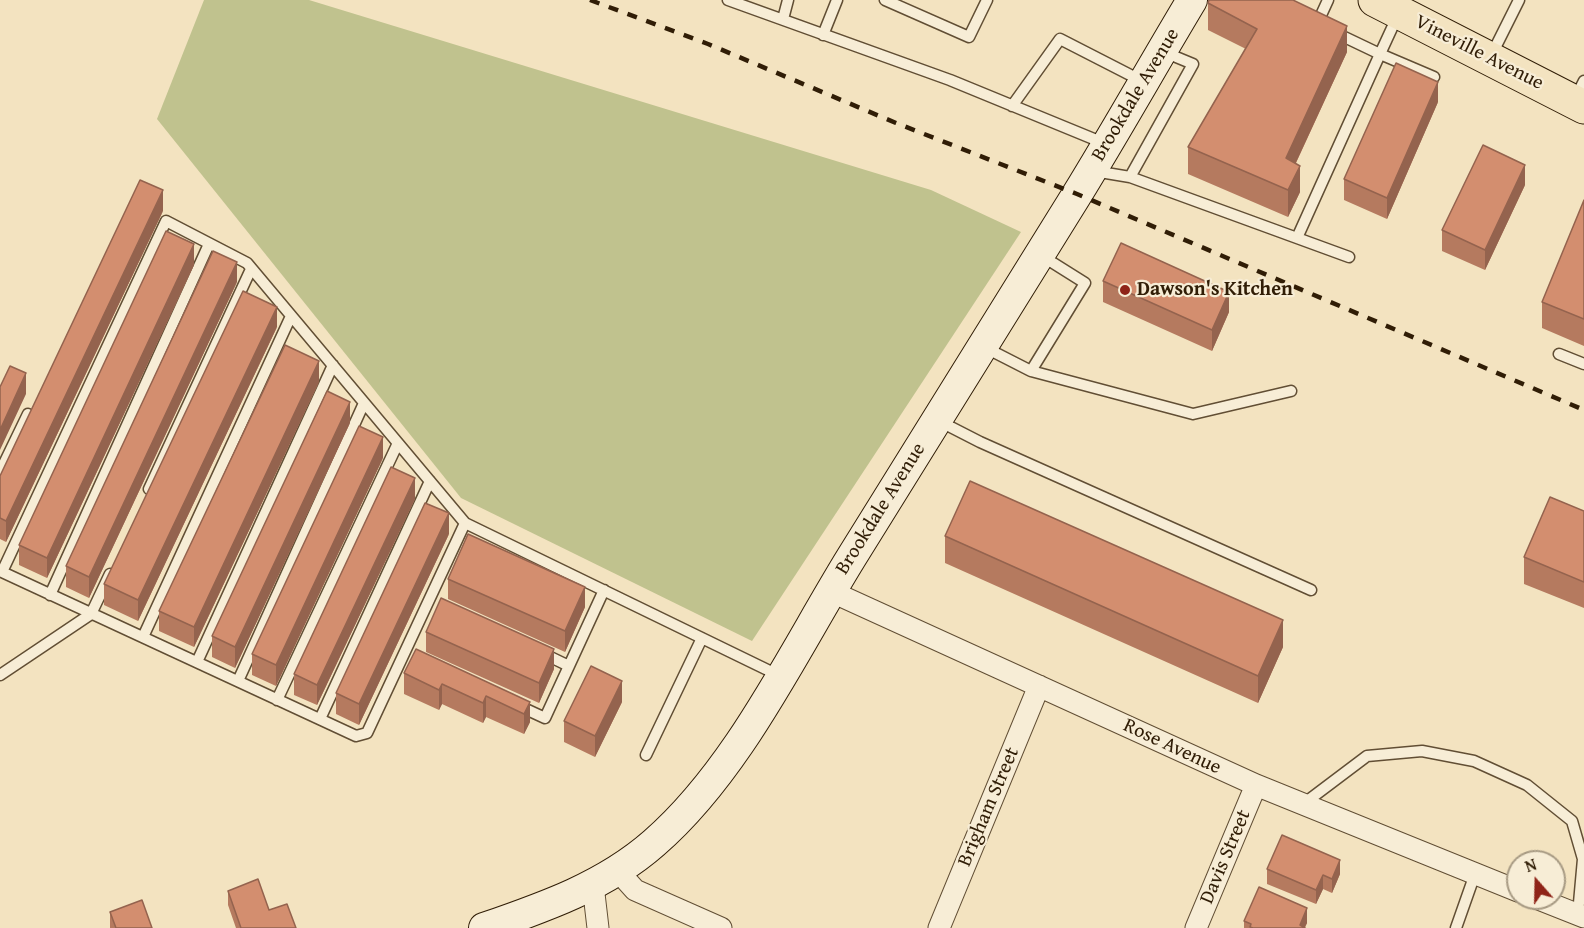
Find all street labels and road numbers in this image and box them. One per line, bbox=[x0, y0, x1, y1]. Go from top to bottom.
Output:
street label: Vineville Avenue bbox=[1411, 10, 1547, 96]
street label: Brookdale Avenue bbox=[1087, 24, 1185, 166]
street label: Brookdale Avenue bbox=[831, 439, 931, 579]
street label: Rose Avenue bbox=[1119, 714, 1225, 780]
street label: Brigham Street bbox=[953, 744, 1025, 870]
street label: Davis Street bbox=[1195, 806, 1257, 908]

